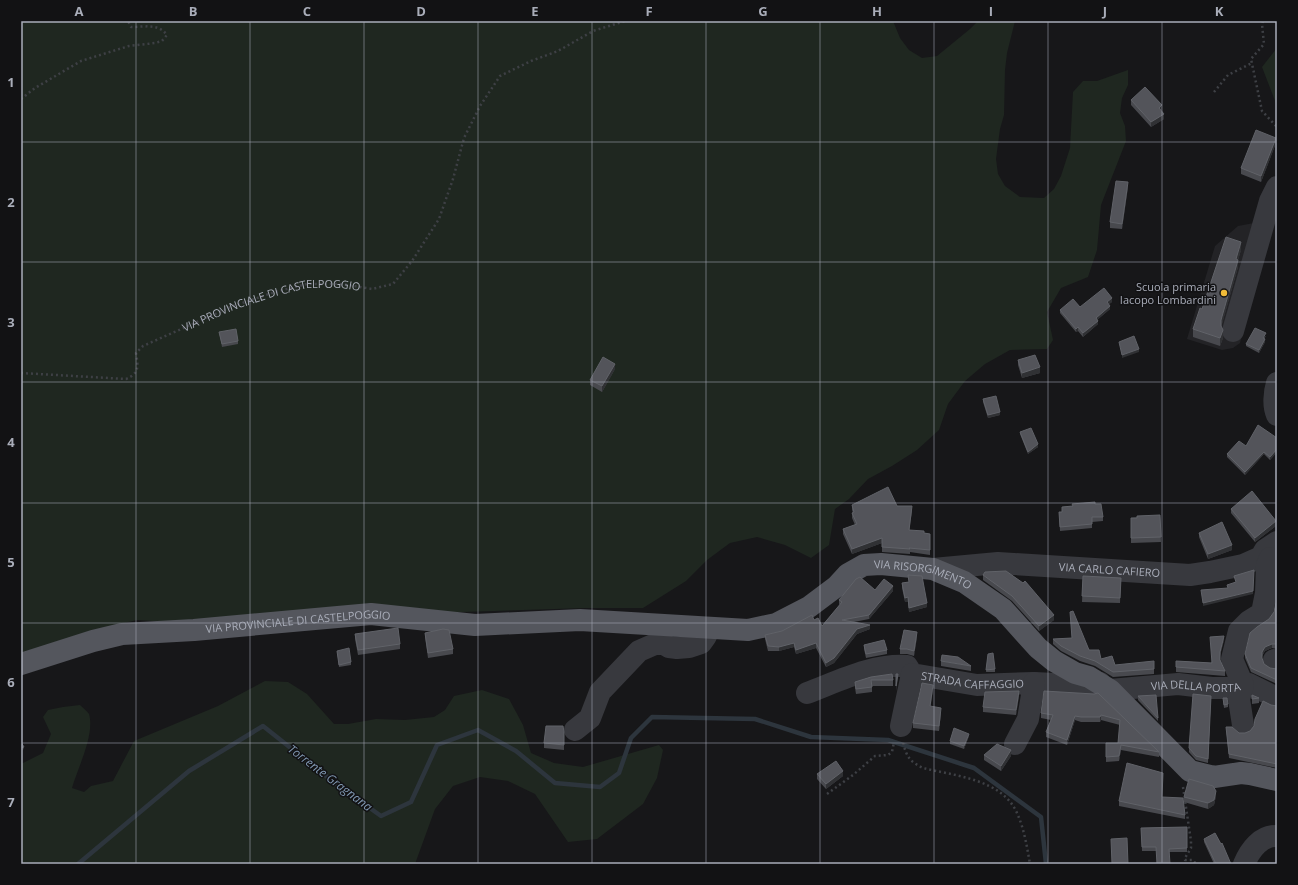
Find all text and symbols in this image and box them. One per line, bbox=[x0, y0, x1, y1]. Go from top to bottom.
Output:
text: A bbox=[75, 2, 84, 20]
text: B bbox=[189, 2, 198, 20]
text: C bbox=[303, 2, 311, 20]
text: D bbox=[416, 2, 426, 20]
text: E bbox=[531, 2, 539, 20]
text: F bbox=[645, 2, 653, 20]
text: G bbox=[758, 2, 768, 20]
text: H bbox=[872, 2, 882, 20]
text: I bbox=[989, 2, 993, 20]
text: J bbox=[1102, 2, 1107, 20]
text: K bbox=[1215, 2, 1224, 20]
text: 1 bbox=[7, 73, 15, 91]
text: 2 bbox=[7, 193, 15, 211]
street label: VIA PROVINCIALE DI CASTELPOGGIO bbox=[180, 276, 362, 335]
place label: Scuola primaria Iacopo Lombardini bbox=[1120, 279, 1216, 307]
marker: Scuola primaria Iacopo Lombardini bbox=[1219, 288, 1229, 298]
text: 3 bbox=[7, 313, 15, 331]
text: 4 bbox=[7, 433, 15, 451]
text: 5 bbox=[7, 553, 15, 571]
street label: VIA RISORGIMENTO bbox=[873, 556, 975, 592]
street label: VIA CARLO CAFIERO bbox=[1058, 559, 1161, 580]
street label: VIA PROVINCIALE DI CASTELPOGGIO bbox=[205, 606, 391, 636]
street label: STRADA CAFFAGGIO bbox=[920, 668, 1024, 692]
text: 6 bbox=[7, 673, 15, 691]
street label: VIA DELLA PORTA bbox=[1150, 676, 1242, 695]
water label: Torrente Gragnana bbox=[285, 740, 376, 815]
text: 7 bbox=[7, 793, 15, 811]

